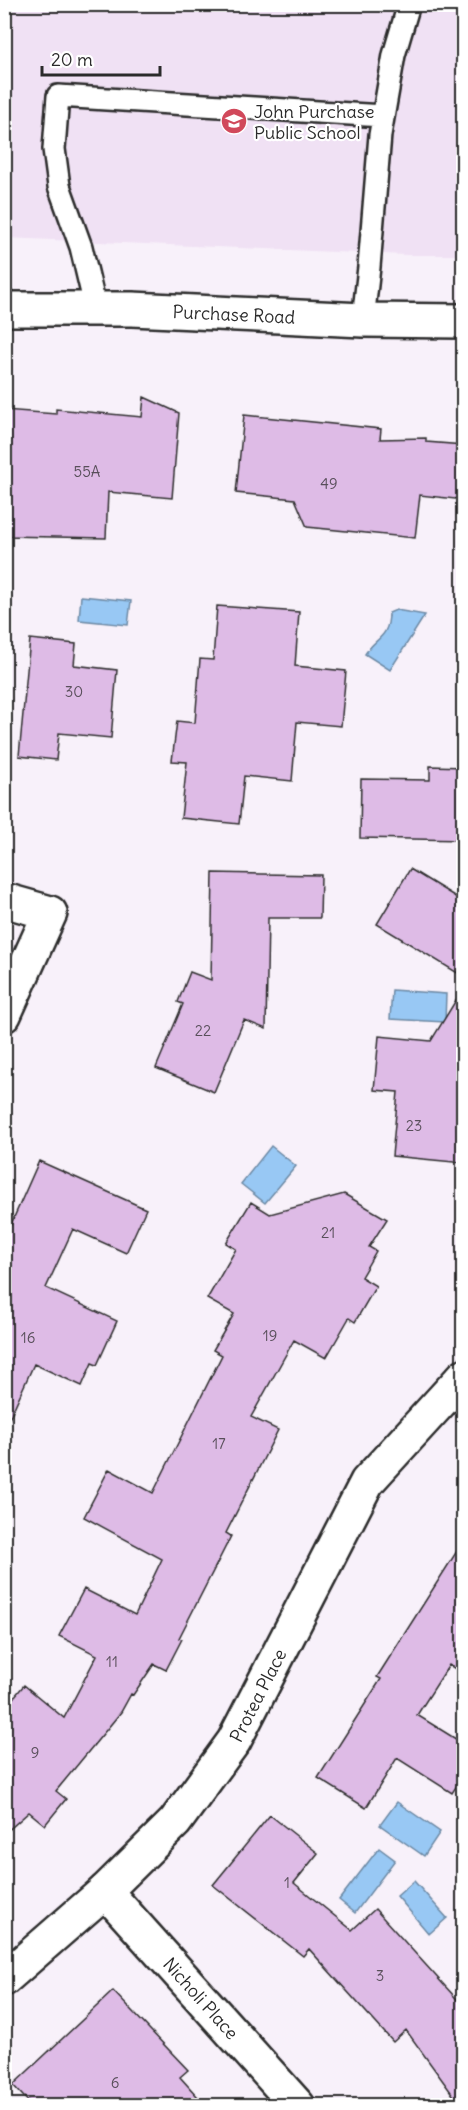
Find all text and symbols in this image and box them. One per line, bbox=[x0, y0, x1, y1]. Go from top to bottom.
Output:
scale bar bbox=[42, 39, 160, 77]
text: 20 m bbox=[51, 48, 93, 71]
place label: John Purchase Public School bbox=[254, 100, 375, 144]
school or university icon: John Purchase Public School bbox=[219, 106, 249, 136]
street label: Purchase Road bbox=[172, 299, 296, 328]
house number: 55A bbox=[74, 462, 101, 481]
house number: 49 bbox=[320, 474, 338, 493]
house number: 30 bbox=[65, 682, 83, 701]
house number: 22 bbox=[195, 1021, 211, 1040]
house number: 23 bbox=[406, 1116, 422, 1135]
house number: 21 bbox=[321, 1223, 335, 1242]
house number: 19 bbox=[263, 1326, 277, 1345]
house number: 16 bbox=[21, 1328, 35, 1347]
house number: 17 bbox=[212, 1434, 226, 1453]
street label: Protea Place bbox=[224, 1645, 291, 1746]
house number: 11 bbox=[106, 1652, 118, 1671]
house number: 9 bbox=[31, 1743, 39, 1762]
house number: 1 bbox=[284, 1873, 290, 1892]
street label: Nicholi Place bbox=[159, 1952, 244, 2044]
house number: 3 bbox=[376, 1966, 384, 1985]
house number: 6 bbox=[111, 2073, 119, 2092]

